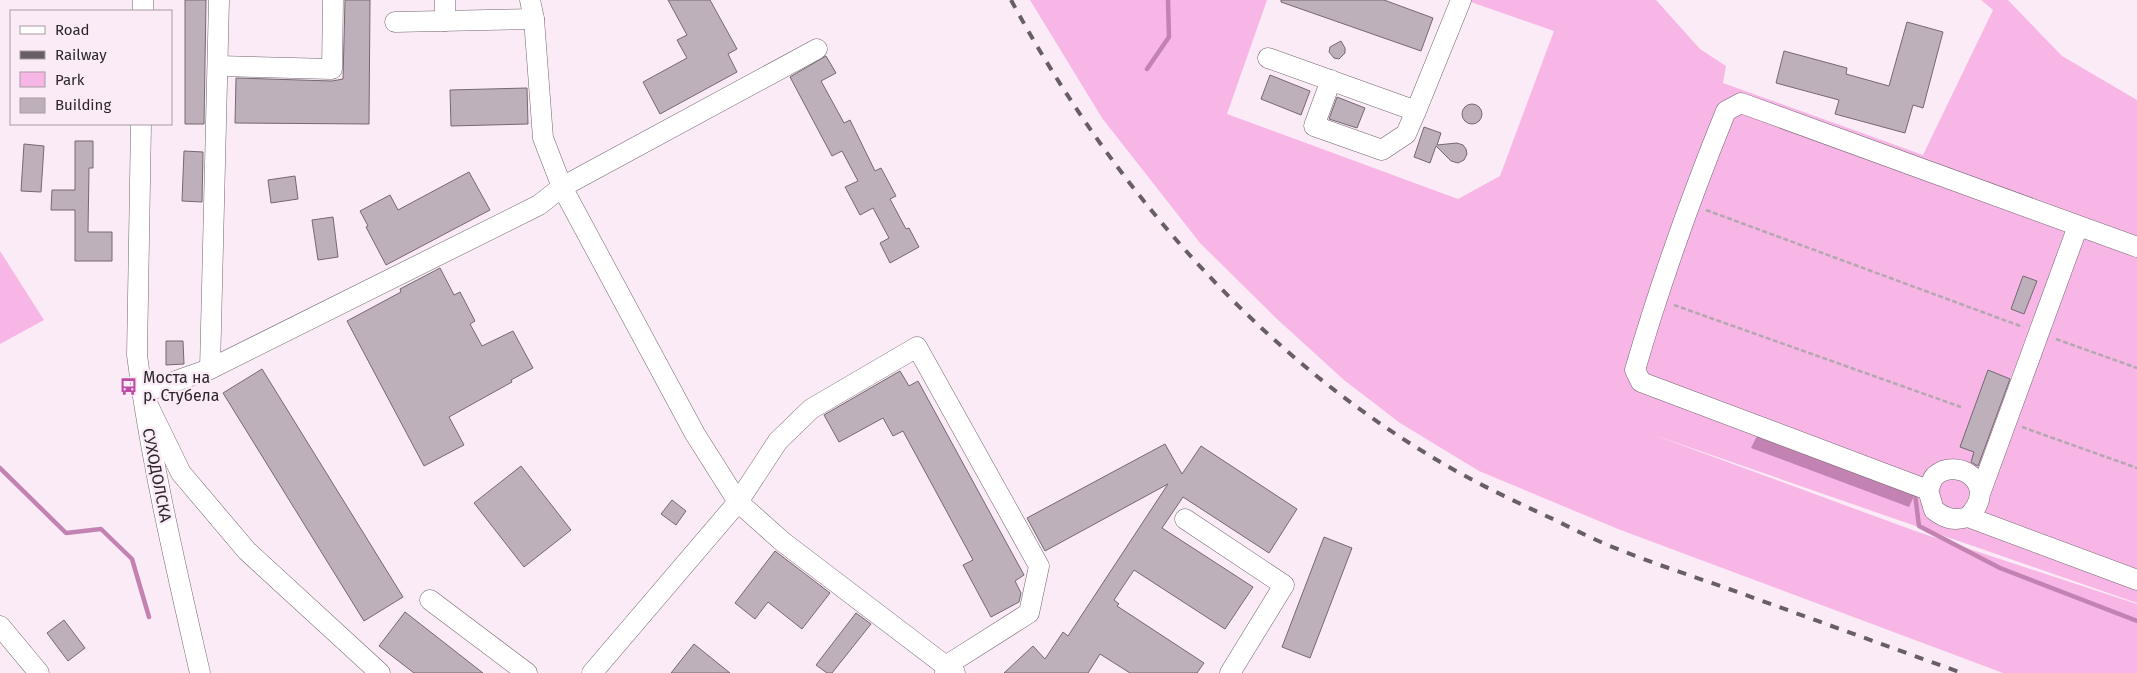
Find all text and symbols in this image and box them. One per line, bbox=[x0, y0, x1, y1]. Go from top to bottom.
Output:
legend bbox=[10, 10, 172, 125]
text: Road bbox=[55, 21, 90, 39]
text: Railway bbox=[55, 46, 107, 64]
text: Park bbox=[55, 71, 85, 89]
text: Building bbox=[55, 96, 111, 114]
place label: Моста на р. Стубела bbox=[143, 368, 219, 405]
bus stop icon: Моста на р. Стубела bbox=[119, 376, 139, 396]
street label: СУХОДОЛСКА bbox=[139, 426, 176, 524]

